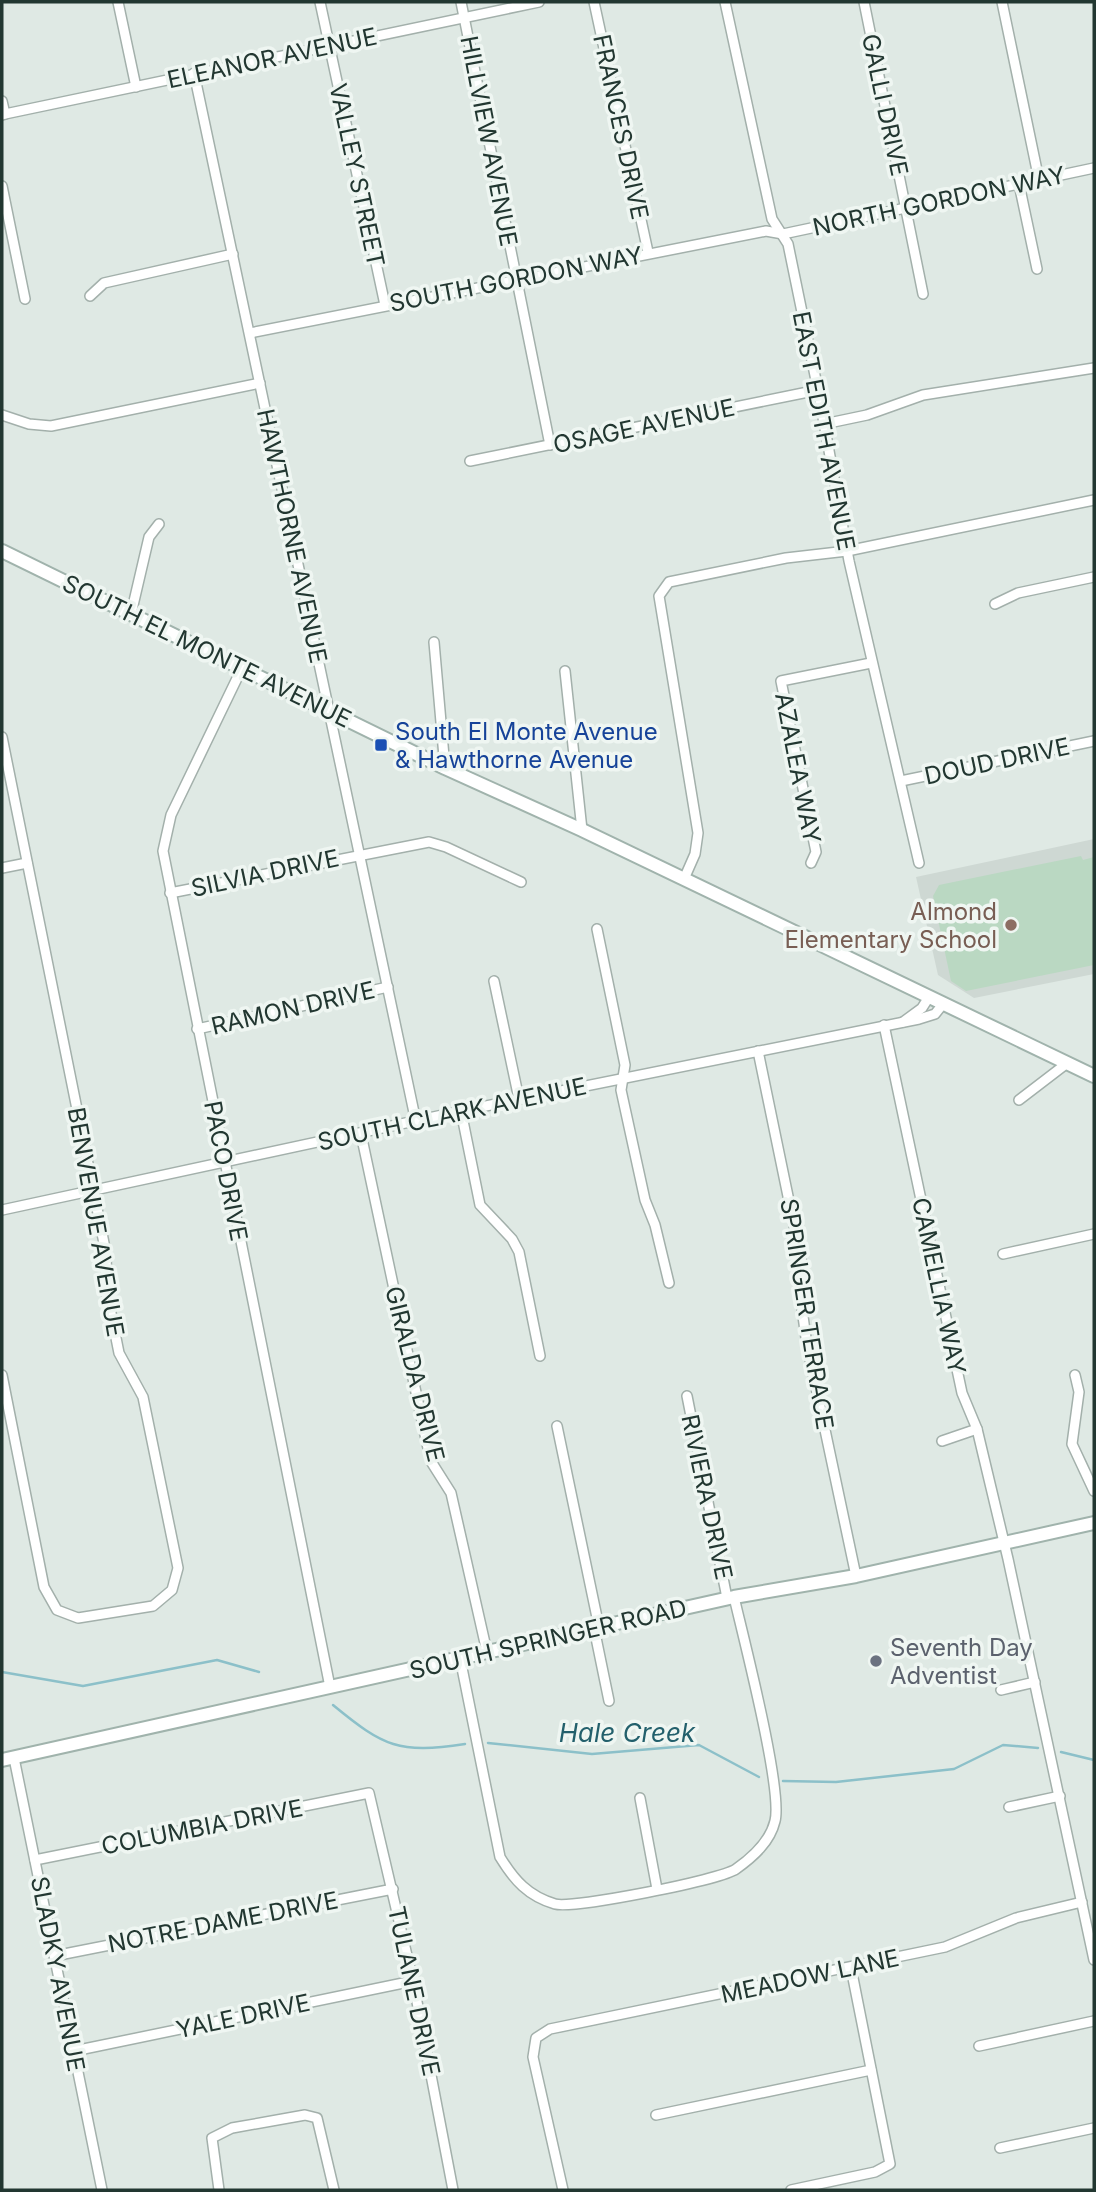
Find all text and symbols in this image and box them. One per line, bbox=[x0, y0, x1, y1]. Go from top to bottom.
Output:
street label: ELEANOR AVENUE bbox=[164, 22, 380, 94]
street label: GALLI DRIVE bbox=[856, 31, 914, 179]
street label: FRANCES DRIVE bbox=[587, 32, 655, 222]
street label: HILLVIEW AVENUE bbox=[454, 33, 524, 249]
street label: VALLEY STREET bbox=[323, 81, 391, 269]
street label: NORTH GORDON WAY bbox=[810, 160, 1068, 242]
street label: SOUTH GORDON WAY bbox=[387, 240, 645, 318]
street label: EAST EDITH AVENUE bbox=[787, 309, 861, 553]
street label: OSAGE AVENUE bbox=[551, 393, 737, 459]
street label: HAWTHORNE AVENUE bbox=[251, 406, 333, 666]
street label: SOUTH EL MONTE AVENUE bbox=[58, 568, 356, 734]
street label: AZALEA WAY bbox=[769, 690, 827, 846]
place label: South El Monte Avenue & Hawthorne Avenue bbox=[395, 717, 658, 774]
street label: DOUD DRIVE bbox=[922, 731, 1072, 791]
marker: South El Monte Avenue & Hawthorne Avenue bbox=[373, 737, 389, 753]
street label: SILVIA DRIVE bbox=[188, 843, 342, 903]
place label: Almond Elementary School bbox=[785, 897, 997, 954]
marker: Almond Elementary School bbox=[1003, 917, 1019, 933]
street label: RAMON DRIVE bbox=[208, 975, 378, 1041]
street label: SOUTH CLARK AVENUE bbox=[315, 1071, 589, 1157]
street label: PACO DRIVE bbox=[198, 1098, 254, 1244]
street label: BENVENUE AVENUE bbox=[62, 1105, 130, 1339]
street label: CAMELLIA WAY bbox=[906, 1195, 972, 1377]
street label: SPRINGER TERRACE bbox=[774, 1196, 840, 1432]
street label: GIRALDA DRIVE bbox=[379, 1283, 451, 1465]
street label: RIVIERA DRIVE bbox=[675, 1412, 739, 1582]
street label: SOUTH SPRINGER ROAD bbox=[406, 1593, 690, 1685]
place label: Seventh Day Adventist bbox=[890, 1633, 1033, 1690]
marker: Seventh Day Adventist bbox=[868, 1653, 884, 1669]
water label: Hale Creek bbox=[559, 1717, 696, 1748]
street label: COLUMBIA DRIVE bbox=[99, 1793, 305, 1861]
street label: SLADKY AVENUE bbox=[25, 1874, 91, 2074]
street label: NOTRE DAME DRIVE bbox=[105, 1885, 341, 1959]
street label: TULANE DRIVE bbox=[382, 1903, 446, 2079]
street label: MEADOW LANE bbox=[718, 1943, 902, 2009]
street label: YALE DRIVE bbox=[173, 1988, 313, 2044]

